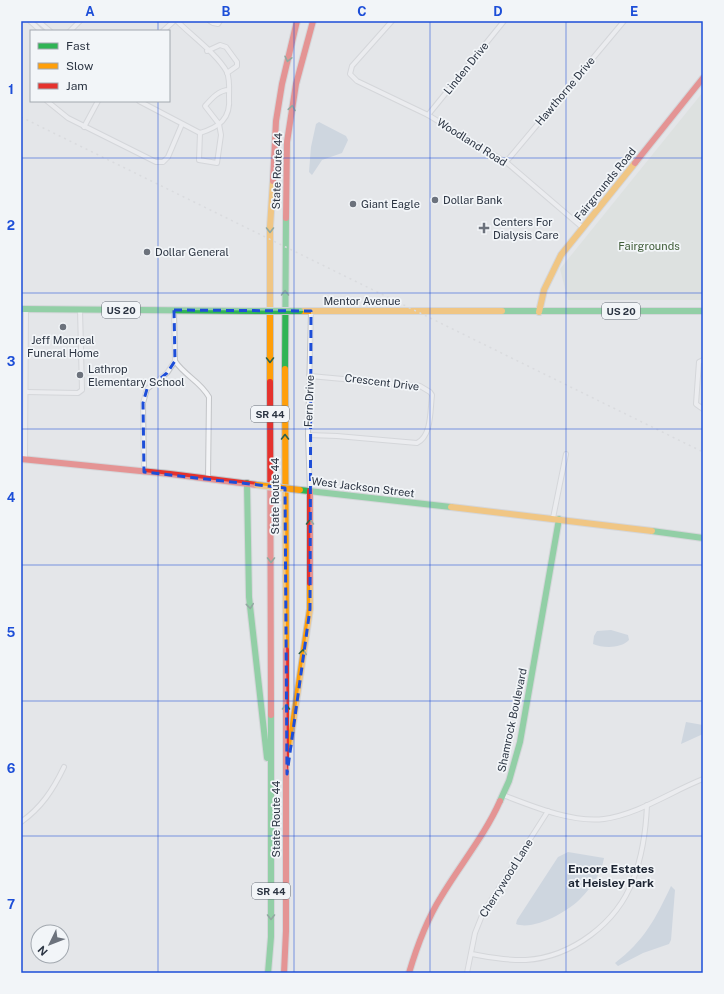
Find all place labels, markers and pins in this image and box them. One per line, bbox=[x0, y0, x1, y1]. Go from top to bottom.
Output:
place label: Dollar Bank bbox=[443, 194, 502, 206]
marker: Dollar Bank bbox=[430, 195, 440, 205]
place label: Giant Eagle bbox=[361, 198, 420, 210]
marker: Giant Eagle bbox=[348, 199, 358, 209]
place label: Centers For Dialysis Care bbox=[493, 216, 559, 241]
marker: Centers For Dialysis Care bbox=[478, 222, 490, 234]
place label: Dollar General bbox=[155, 246, 229, 258]
marker: Dollar General bbox=[142, 247, 152, 257]
marker: Jeff Monreal Funeral Home bbox=[58, 322, 68, 332]
place label: Jeff Monreal Funeral Home bbox=[27, 334, 99, 359]
place label: Lathrop Elementary School bbox=[88, 363, 185, 388]
marker: Lathrop Elementary School bbox=[75, 370, 85, 380]

